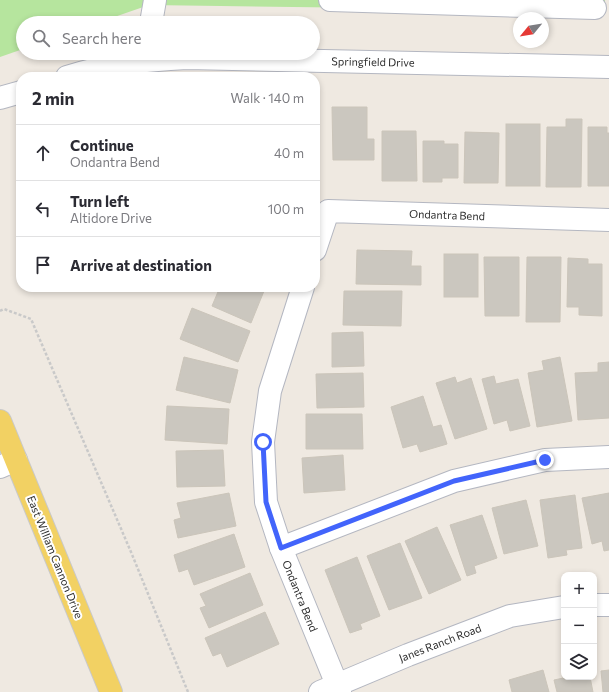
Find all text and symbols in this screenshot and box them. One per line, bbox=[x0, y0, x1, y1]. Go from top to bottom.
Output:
north arrow bbox=[513, 12, 549, 48]
search box bbox=[16, 16, 320, 60]
icon: search bbox=[30, 27, 52, 49]
text: Search here bbox=[62, 29, 141, 47]
street label: Springfield Drive bbox=[331, 54, 415, 69]
text: 2 min bbox=[32, 88, 74, 109]
text: Walk · 140 m bbox=[231, 90, 304, 106]
text: Continue bbox=[70, 136, 134, 154]
icon: ahead bbox=[32, 142, 54, 164]
text: 40 m bbox=[274, 145, 304, 161]
text: Ondantra Bend bbox=[70, 154, 160, 170]
text: Turn left bbox=[70, 192, 129, 210]
icon: left bbox=[32, 198, 54, 220]
text: 100 m bbox=[268, 201, 304, 217]
street label: Ondantra Bend bbox=[409, 207, 485, 222]
text: Altidore Drive bbox=[70, 210, 152, 226]
icon: arrive bbox=[32, 254, 54, 276]
text: Arrive at destination bbox=[70, 256, 212, 274]
route start bbox=[254, 433, 272, 451]
route end bbox=[536, 451, 554, 469]
street label: East William Cannon Drive bbox=[25, 494, 86, 620]
street label: Ondantra Bend bbox=[280, 558, 321, 633]
map controls bbox=[561, 572, 597, 680]
button: + bbox=[561, 572, 597, 608]
button: − bbox=[561, 608, 597, 644]
street label: Janes Ranch Road bbox=[397, 621, 483, 665]
button: layers bbox=[561, 644, 597, 680]

